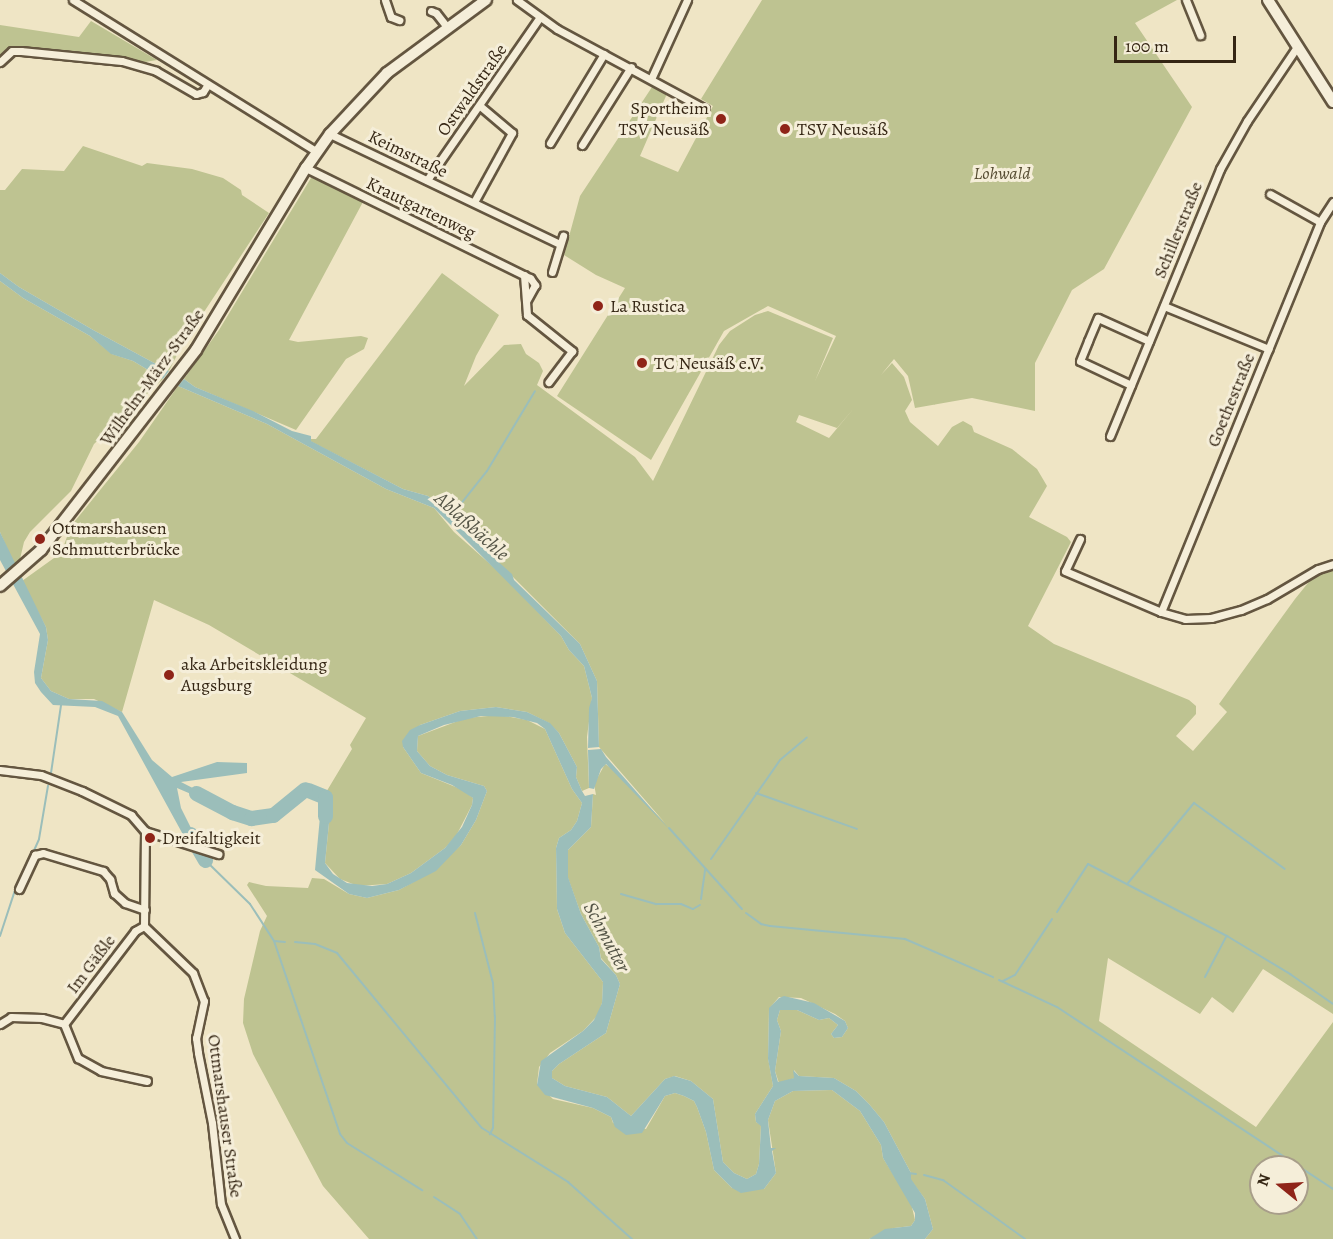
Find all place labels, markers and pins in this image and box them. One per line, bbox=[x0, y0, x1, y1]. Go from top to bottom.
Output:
place label: Sportheim TSV Neusäß bbox=[618, 98, 709, 140]
marker: Sportheim TSV Neusäß bbox=[714, 112, 728, 126]
place label: TSV Neusäß bbox=[797, 118, 888, 140]
marker: TSV Neusäß bbox=[778, 122, 792, 136]
place label: La Rustica bbox=[610, 295, 685, 317]
marker: La Rustica bbox=[591, 299, 605, 313]
place label: TC Neusäß e.V. bbox=[654, 352, 765, 374]
marker: TC Neusäß e.V. bbox=[635, 356, 649, 370]
place label: Ottmarshausen Schmutterbrücke bbox=[52, 518, 180, 560]
marker: Ottmarshausen Schmutterbrücke bbox=[33, 532, 47, 546]
place label: aka Arbeitskleidung Augsburg bbox=[181, 654, 327, 696]
marker: aka Arbeitskleidung Augsburg bbox=[162, 668, 176, 682]
place label: Dreifaltigkeit bbox=[162, 827, 261, 849]
marker: Dreifaltigkeit bbox=[143, 831, 157, 845]

